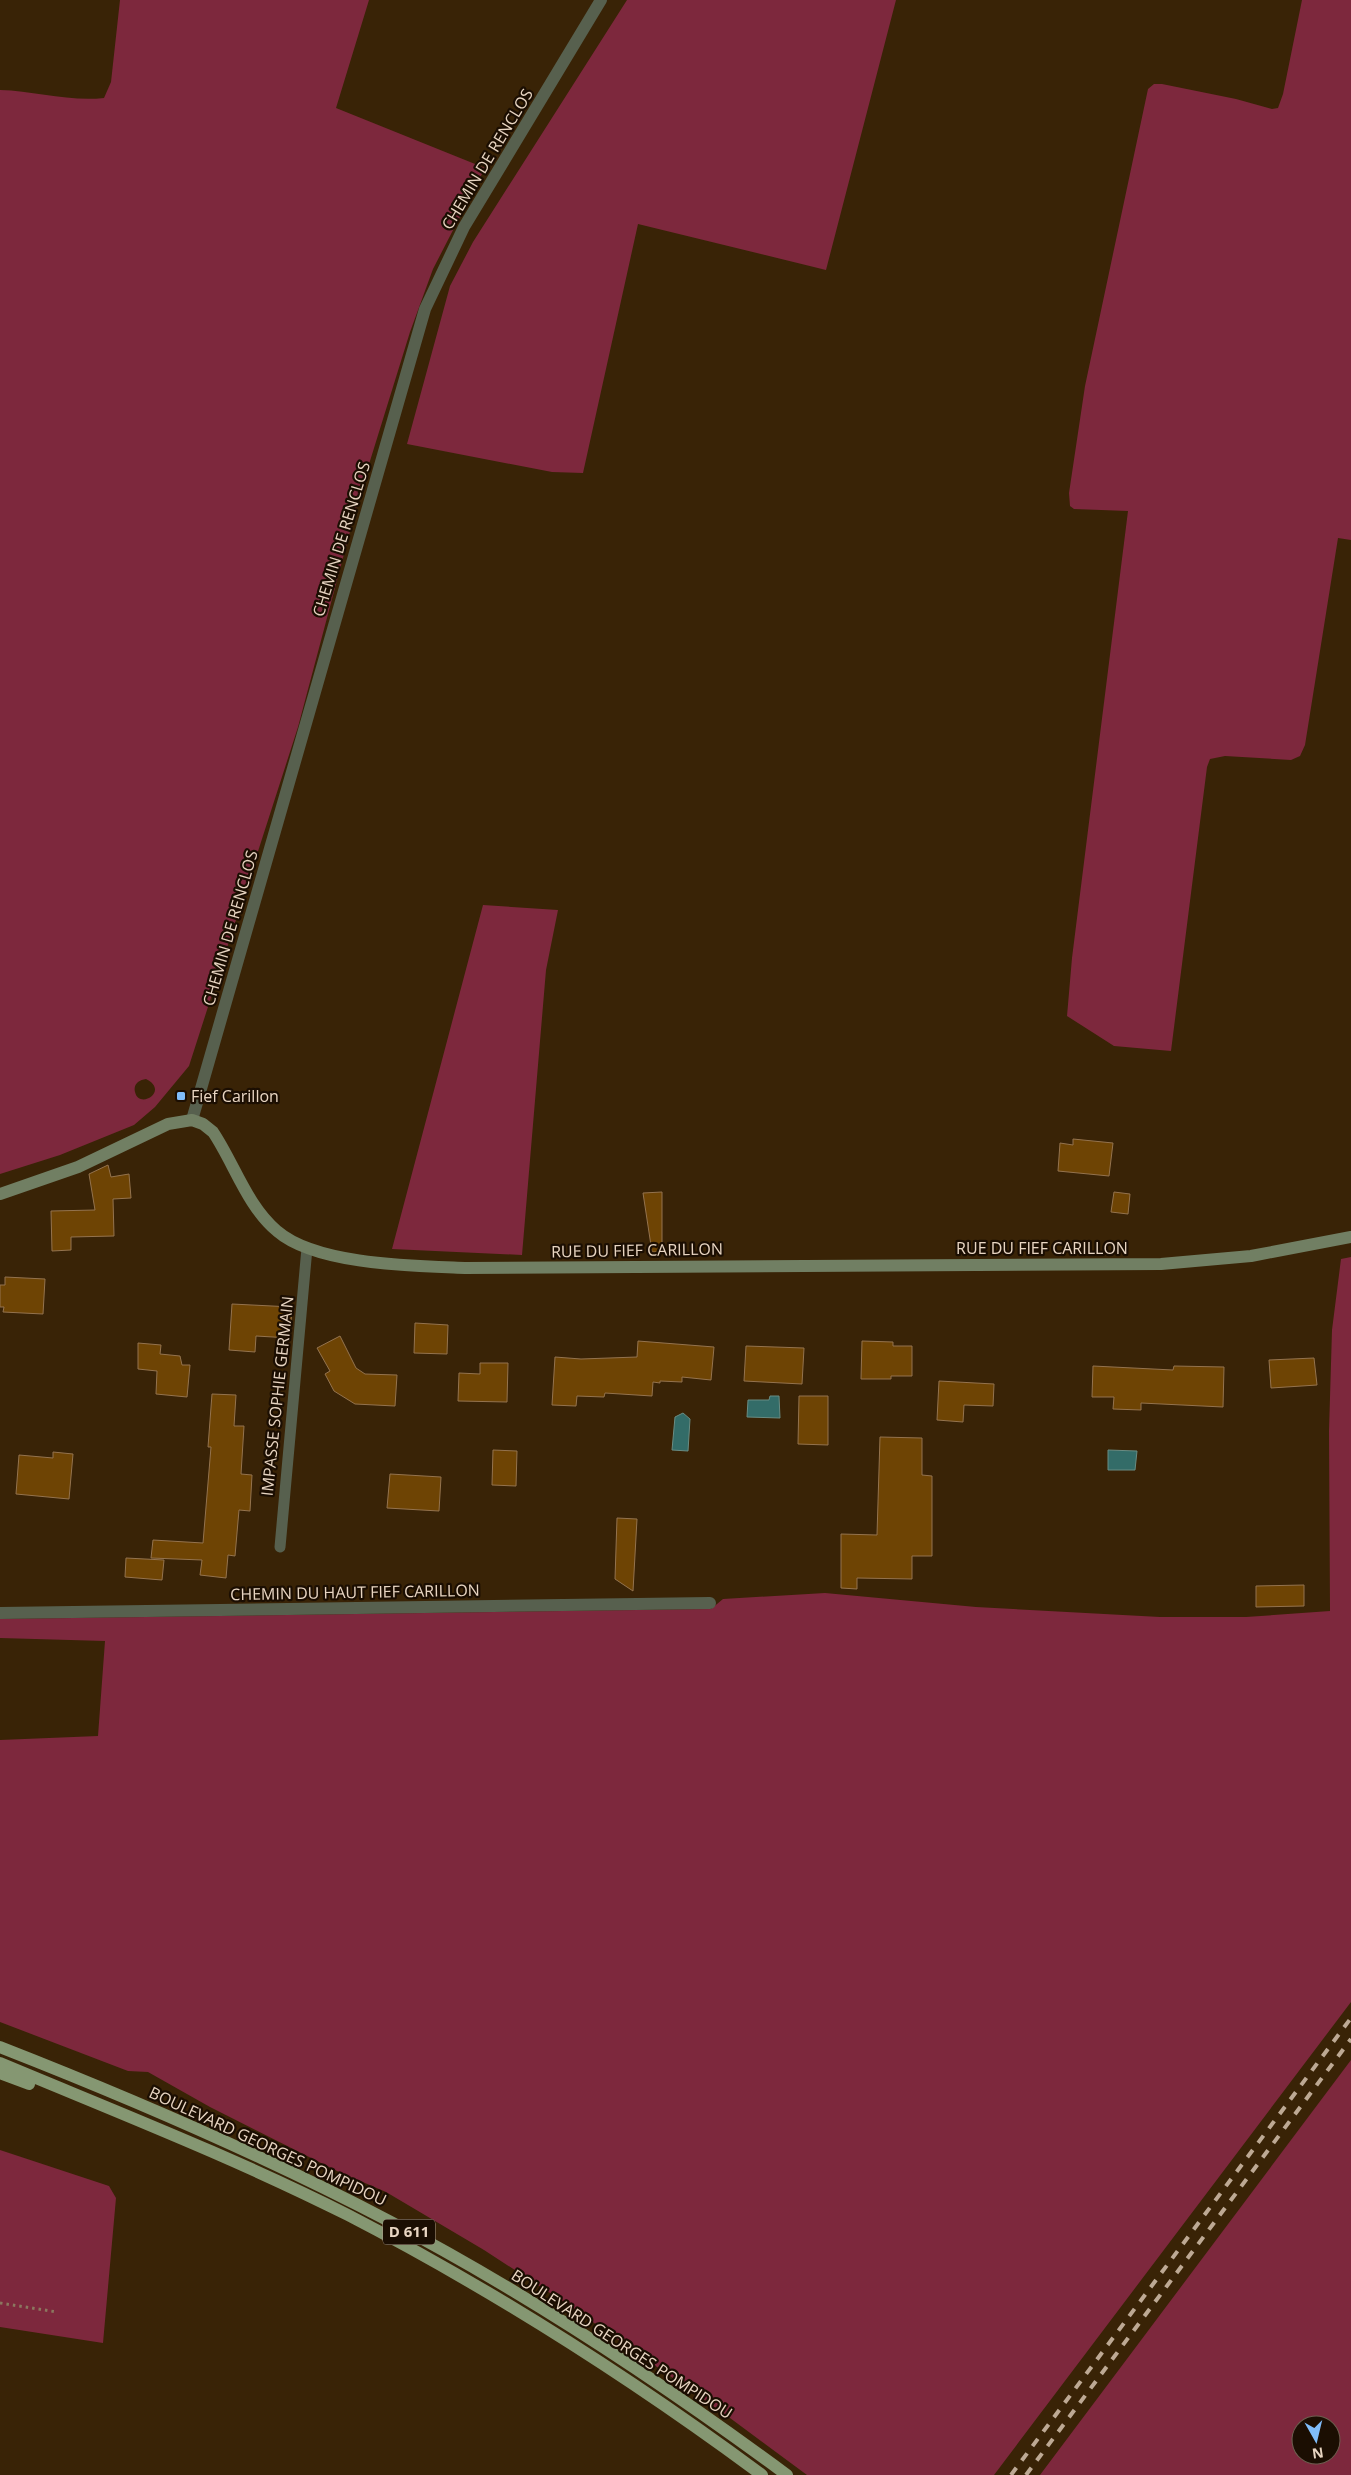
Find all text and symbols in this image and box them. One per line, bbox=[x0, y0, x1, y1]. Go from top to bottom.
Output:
street label: CHEMIN DE RENCLOS bbox=[436, 84, 538, 234]
street label: CHEMIN DE RENCLOS bbox=[307, 459, 375, 619]
street label: CHEMIN DE RENCLOS bbox=[197, 847, 263, 1008]
place label: Fief Carillon bbox=[191, 1085, 279, 1107]
marker: Fief Carillon bbox=[175, 1090, 187, 1102]
street label: RUE DU FIEF CARILLON bbox=[956, 1237, 1128, 1259]
street label: RUE DU FIEF CARILLON bbox=[551, 1238, 723, 1262]
street label: IMPASSE SOPHIE GERMAIN bbox=[256, 1295, 298, 1497]
street label: CHEMIN DU HAUT FIEF CARILLON bbox=[230, 1579, 480, 1605]
street label: BOULEVARD GEORGES POMPIDOU bbox=[146, 2081, 390, 2211]
road number: D 611 bbox=[383, 2220, 435, 2244]
street label: BOULEVARD GEORGES POMPIDOU bbox=[507, 2264, 737, 2424]
north arrow bbox=[1291, 2415, 1341, 2465]
text: N bbox=[1311, 2443, 1325, 2464]

